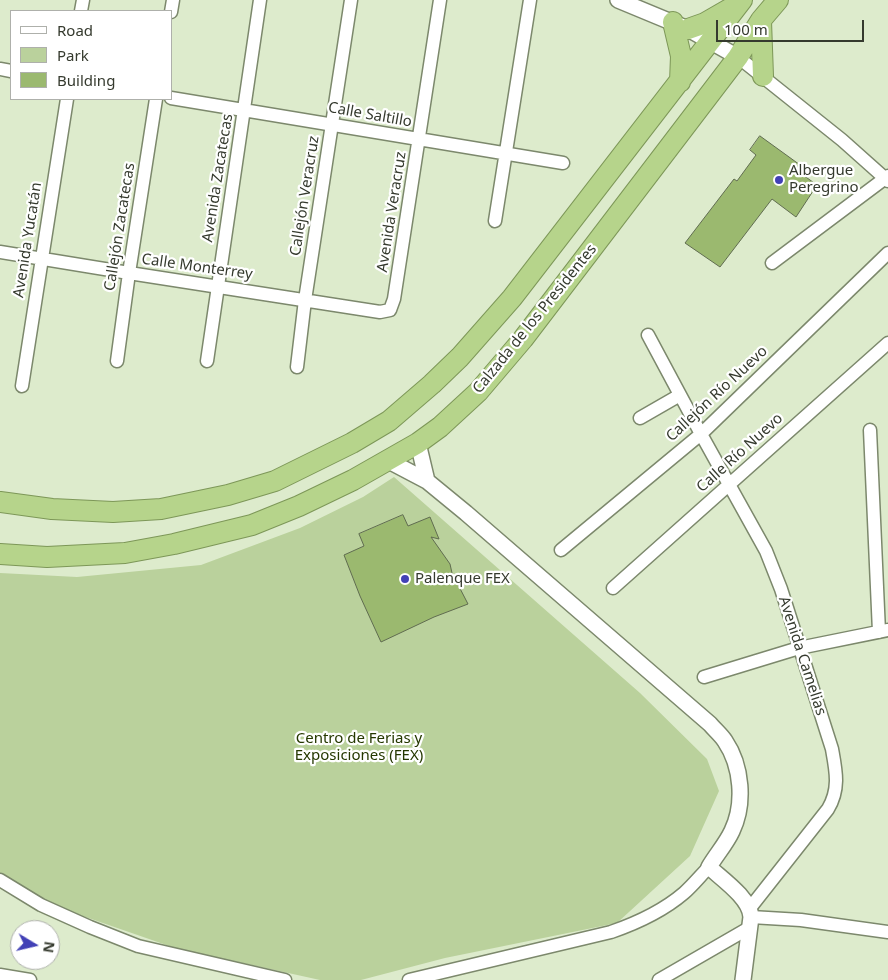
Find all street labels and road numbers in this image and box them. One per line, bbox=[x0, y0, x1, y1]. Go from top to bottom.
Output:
street label: Calle Saltillo bbox=[327, 99, 413, 131]
street label: Avenida Zacatecas bbox=[199, 113, 237, 243]
street label: Callejón Veracruz bbox=[287, 135, 323, 257]
street label: Avenida Veracruz bbox=[374, 151, 410, 273]
street label: Callejón Zacatecas bbox=[101, 162, 139, 292]
street label: Avenida Yucatán bbox=[10, 181, 46, 299]
street label: Calzada de los Presidentes bbox=[469, 241, 601, 397]
street label: Calle Monterrey bbox=[140, 250, 254, 284]
street label: Callejón Río Nuevo bbox=[663, 342, 771, 446]
street label: Calle Río Nuevo bbox=[693, 410, 787, 496]
street label: Avenida Camelias bbox=[774, 594, 830, 718]

